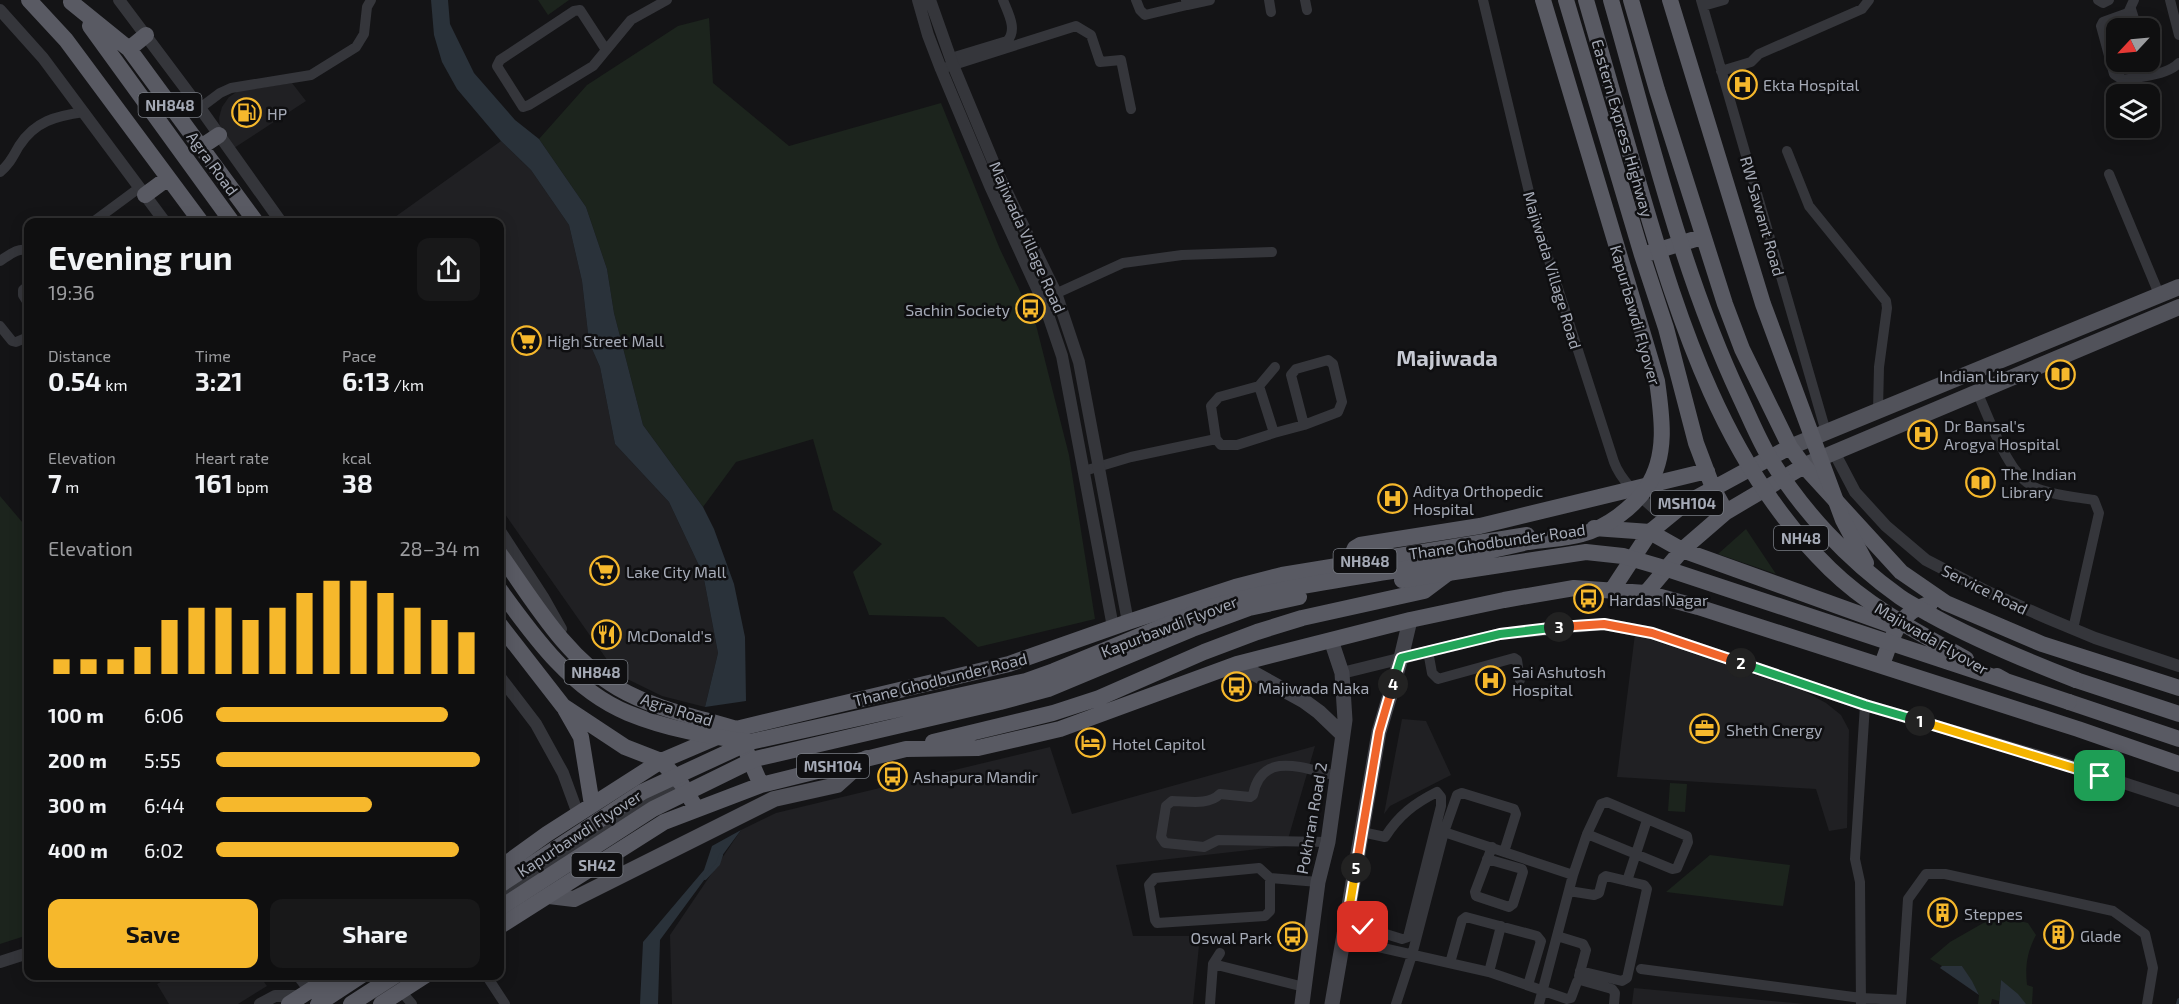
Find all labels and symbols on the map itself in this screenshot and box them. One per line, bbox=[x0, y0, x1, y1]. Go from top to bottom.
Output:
north arrow bbox=[2106, 18, 2160, 72]
street label: Eastern Express Highway bbox=[1588, 37, 1658, 220]
hospital icon: Ekta Hospital bbox=[1726, 68, 1758, 100]
place label: Ekta Hospital bbox=[1763, 75, 1860, 94]
road number: NH848 bbox=[138, 93, 201, 117]
fuel station icon: HP bbox=[230, 97, 262, 129]
place label: HP bbox=[267, 104, 287, 123]
street label: Agra Road bbox=[183, 127, 243, 199]
street label: RW Sawant Road bbox=[1737, 154, 1789, 278]
street label: Majiwada Village Road bbox=[985, 158, 1070, 316]
street label: Majiwada Village Road bbox=[1519, 189, 1586, 351]
street label: Kapurbawdi Flyover bbox=[1607, 243, 1665, 388]
bus stop icon: Sachin Society bbox=[1015, 293, 1047, 325]
place label: Sachin Society bbox=[905, 300, 1011, 319]
supermarket icon: High Street Mall bbox=[510, 324, 542, 356]
place label: High Street Mall bbox=[547, 331, 664, 350]
district label: Majiwada bbox=[1396, 344, 1498, 370]
library icon: Indian Library bbox=[2044, 359, 2076, 391]
place label: Indian Library bbox=[1939, 366, 2040, 385]
place label: Dr Bansal's Arogya Hospital bbox=[1944, 416, 2060, 453]
hospital icon: Dr Bansal's Arogya Hospital bbox=[1907, 418, 1939, 450]
place label: The Indian Library bbox=[2001, 464, 2076, 501]
library icon: The Indian Library bbox=[1964, 466, 1996, 498]
place label: Aditya Orthopedic Hospital bbox=[1413, 481, 1544, 518]
hospital icon: Aditya Orthopedic Hospital bbox=[1376, 483, 1408, 515]
road number: MSH104 bbox=[1651, 491, 1723, 515]
street label: Thane Ghodbunder Road bbox=[1407, 519, 1587, 563]
road number: NH48 bbox=[1774, 526, 1828, 550]
road number: NH848 bbox=[1334, 549, 1396, 573]
supermarket icon: Lake City Mall bbox=[589, 555, 621, 587]
street label: Service Road bbox=[1939, 560, 2031, 618]
place label: Lake City Mall bbox=[626, 562, 727, 581]
bus stop icon: Hardas Nagar bbox=[1572, 583, 1604, 615]
place label: Hardas Nagar bbox=[1609, 590, 1709, 609]
street label: Kapurbawdi Flyover bbox=[1098, 591, 1240, 661]
street label: Majiwada Flyover bbox=[1871, 598, 1993, 679]
pin: 3 bbox=[1544, 612, 1574, 642]
restaurant icon: McDonald's bbox=[590, 619, 622, 651]
place label: McDonald's bbox=[627, 626, 712, 645]
street label: Thane Ghodbunder Road bbox=[851, 648, 1029, 710]
pin: 2 bbox=[1726, 648, 1756, 678]
road number: NH848 bbox=[564, 660, 628, 684]
place label: Sai Ashutosh Hospital bbox=[1512, 662, 1606, 699]
hospital icon: Sai Ashutosh Hospital bbox=[1475, 664, 1507, 696]
pin: 4 bbox=[1378, 669, 1408, 699]
bus stop icon: Majiwada Naka bbox=[1221, 671, 1253, 703]
place label: Majiwada Naka bbox=[1258, 678, 1369, 698]
street label: Agra Road bbox=[639, 688, 715, 730]
pin: 1 bbox=[1905, 706, 1935, 736]
office icon: Sheth Cnergy bbox=[1689, 713, 1721, 745]
place label: Sheth Cnergy bbox=[1726, 720, 1823, 739]
hotel icon: Hotel Capitol bbox=[1075, 727, 1107, 759]
place label: Hotel Capitol bbox=[1112, 734, 1206, 753]
pin bbox=[2074, 750, 2125, 801]
road number: MSH104 bbox=[797, 754, 869, 778]
bus stop icon: Ashapura Mandir bbox=[876, 760, 908, 792]
street label: Pokhran Road 2 bbox=[1292, 761, 1330, 875]
place label: Ashapura Mandir bbox=[913, 767, 1039, 786]
street label: Kapurbawdi Flyover bbox=[513, 785, 645, 880]
road number: SH42 bbox=[572, 853, 622, 877]
pin: 5 bbox=[1341, 853, 1371, 883]
building icon: Steppes bbox=[1927, 897, 1959, 929]
pin bbox=[1337, 901, 1388, 952]
place label: Steppes bbox=[1964, 904, 2023, 923]
building icon: Glade bbox=[2043, 919, 2075, 951]
bus stop icon: Oswal Park bbox=[1277, 921, 1309, 953]
place label: Glade bbox=[2080, 926, 2121, 945]
place label: Oswal Park bbox=[1191, 928, 1272, 947]

